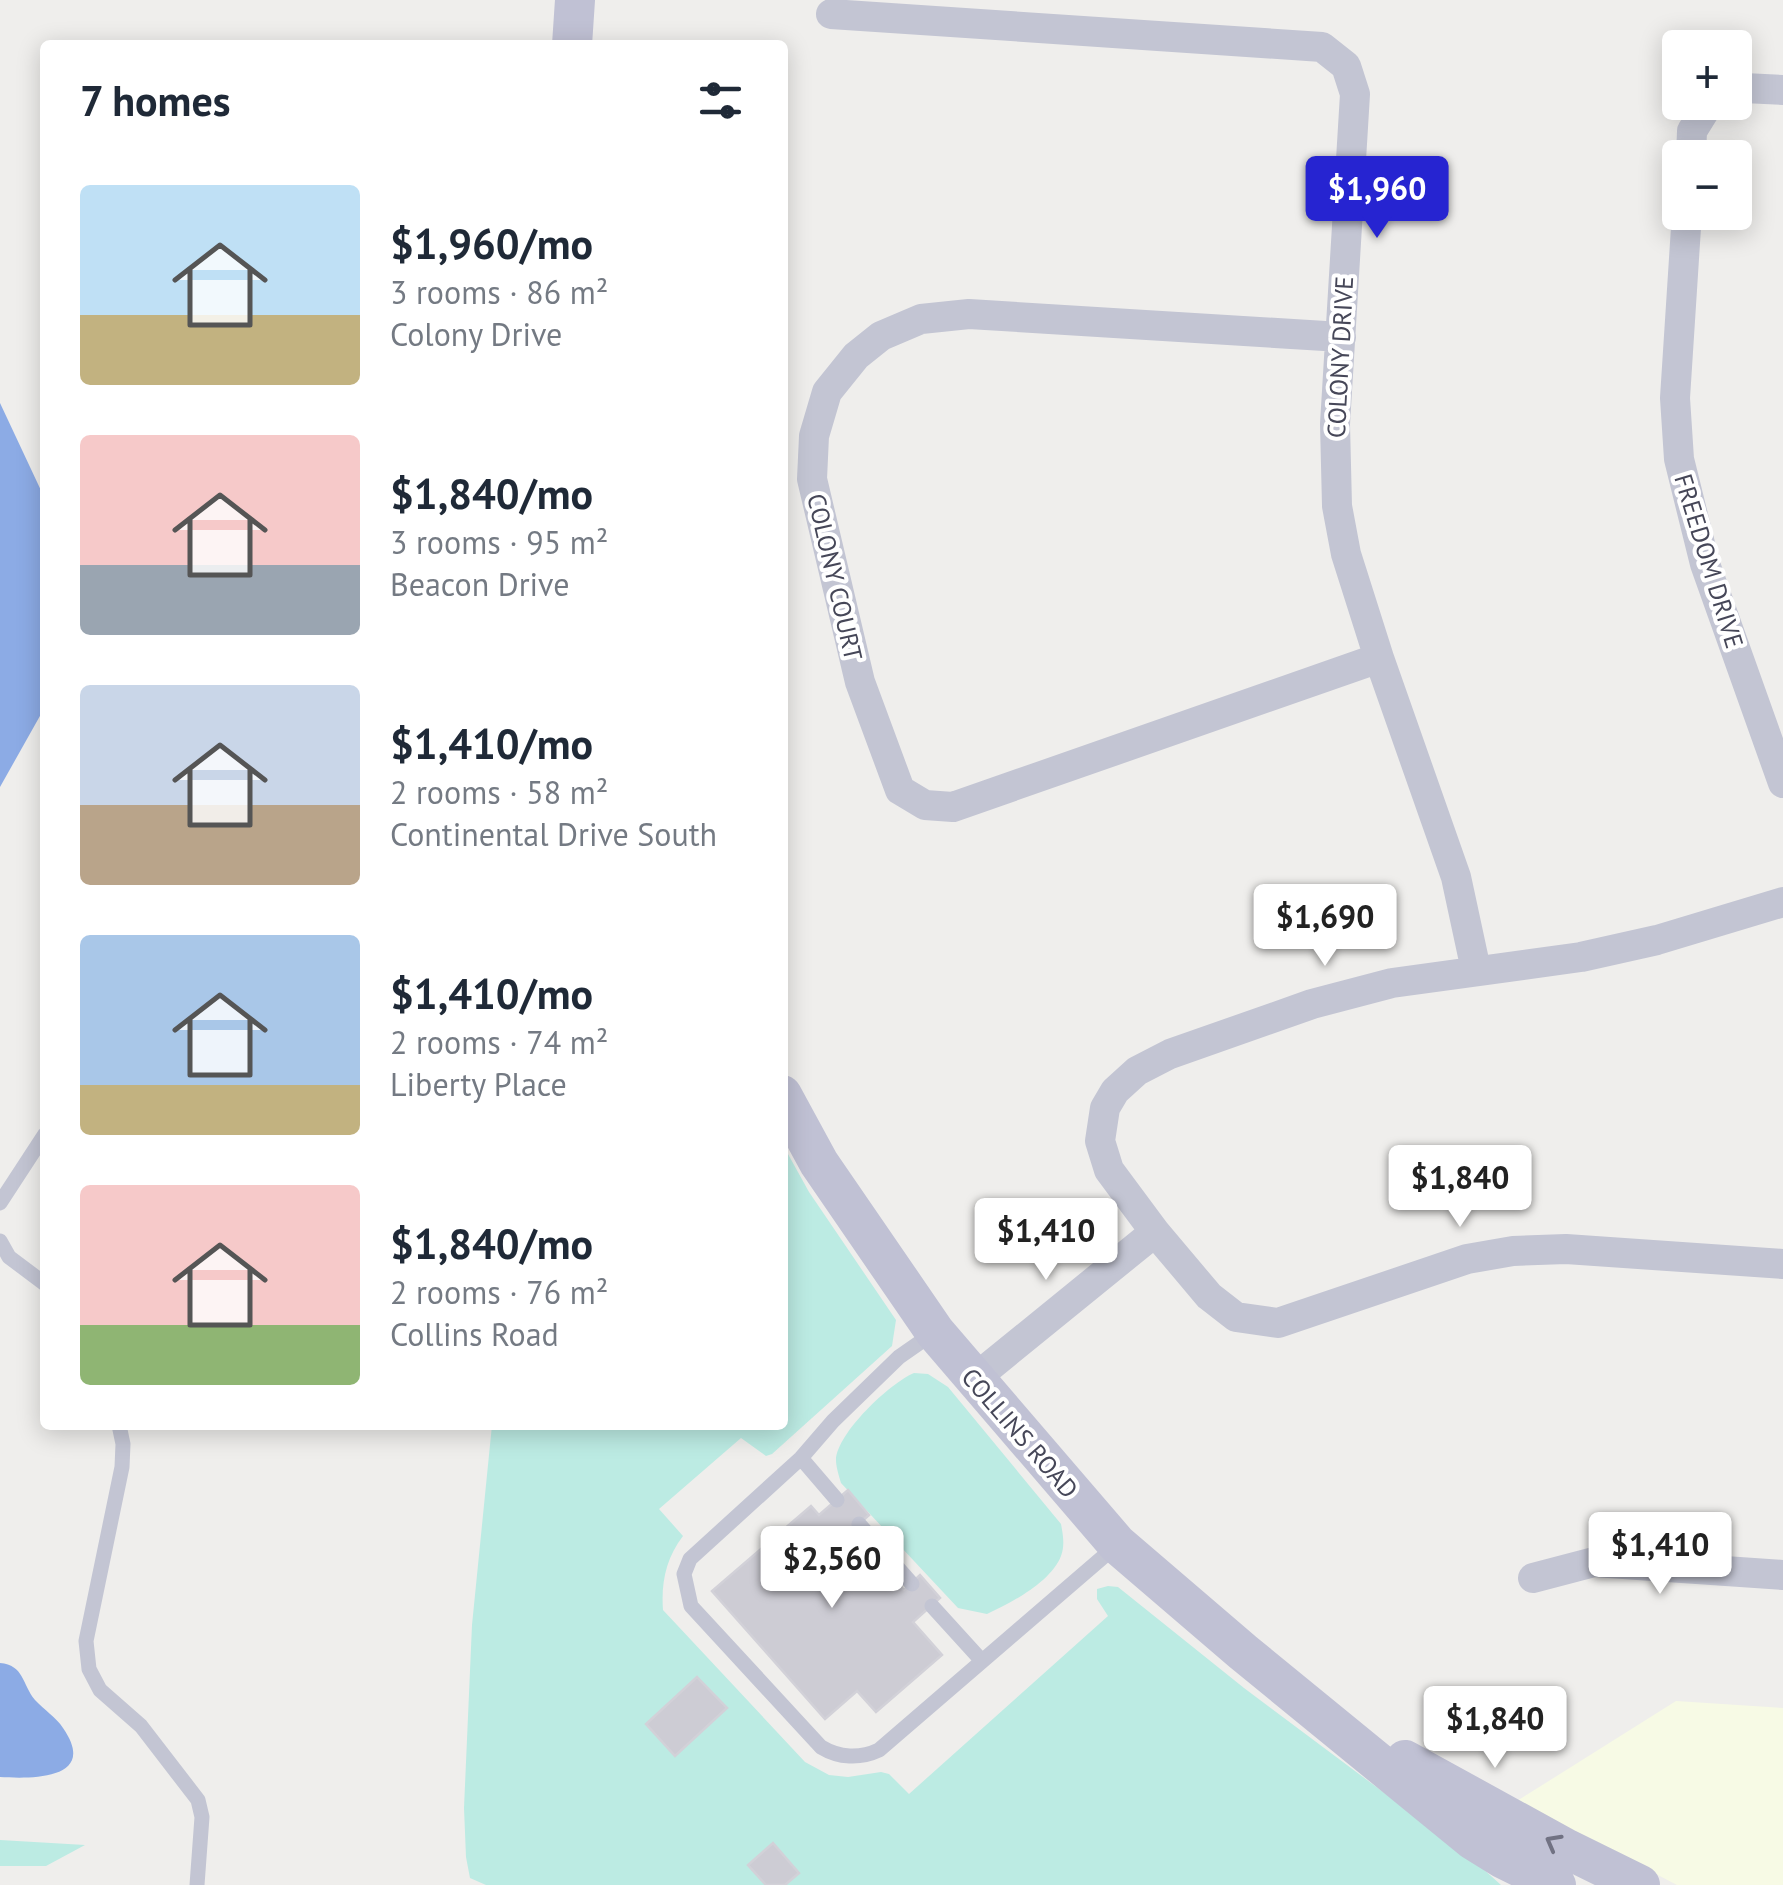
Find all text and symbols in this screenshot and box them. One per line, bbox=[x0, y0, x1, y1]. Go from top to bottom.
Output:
map controls bbox=[1662, 30, 1752, 230]
button: + bbox=[1662, 30, 1752, 120]
text: 7 homes bbox=[80, 73, 231, 128]
icon: filters bbox=[693, 73, 748, 128]
button: − bbox=[1662, 140, 1752, 230]
pin: $1,960 bbox=[1296, 156, 1458, 241]
text: $1,960 bbox=[1328, 167, 1426, 209]
text: $1,960/mo bbox=[390, 216, 593, 271]
icon: home bbox=[160, 225, 280, 345]
text: 3 rooms · 86 m² bbox=[390, 271, 608, 313]
street label: COLONY DRIVE bbox=[1320, 275, 1360, 439]
text: Colony Drive bbox=[390, 313, 562, 355]
text: $1,840/mo bbox=[390, 466, 593, 521]
street label: FREEDOM DRIVE bbox=[1667, 470, 1751, 652]
icon: home bbox=[160, 475, 280, 595]
street label: COLONY COURT bbox=[800, 490, 870, 664]
text: 3 rooms · 95 m² bbox=[390, 521, 608, 563]
text: Beacon Drive bbox=[390, 563, 569, 605]
text: $1,410/mo bbox=[390, 716, 593, 771]
icon: home bbox=[160, 725, 280, 845]
text: 2 rooms · 58 m² bbox=[390, 771, 608, 813]
text: Continental Drive South bbox=[390, 813, 717, 855]
pin: $1,690 bbox=[1244, 884, 1406, 969]
text: $1,690 bbox=[1276, 895, 1374, 937]
text: $1,410/mo bbox=[390, 966, 593, 1021]
icon: home bbox=[160, 975, 280, 1095]
text: 2 rooms · 74 m² bbox=[390, 1021, 608, 1063]
text: Liberty Place bbox=[390, 1063, 567, 1105]
pin: $1,840 bbox=[1379, 1145, 1541, 1230]
text: $1,840 bbox=[1411, 1156, 1509, 1198]
pin: $1,410 bbox=[965, 1198, 1127, 1283]
text: $1,410 bbox=[997, 1209, 1095, 1251]
text: $1,840/mo bbox=[390, 1216, 593, 1271]
icon: home bbox=[160, 1225, 280, 1345]
text: 2 rooms · 76 m² bbox=[390, 1271, 608, 1313]
text: Collins Road bbox=[390, 1313, 559, 1355]
street label: COLLINS ROAD bbox=[955, 1361, 1085, 1505]
pin: $1,410 bbox=[1579, 1512, 1741, 1597]
text: $1,410 bbox=[1611, 1523, 1709, 1565]
pin: $2,560 bbox=[751, 1526, 913, 1611]
text: $2,560 bbox=[783, 1537, 881, 1579]
pin: $1,840 bbox=[1414, 1686, 1576, 1771]
text: $1,840 bbox=[1446, 1697, 1544, 1739]
one-way arrow bbox=[1545, 1834, 1563, 1854]

